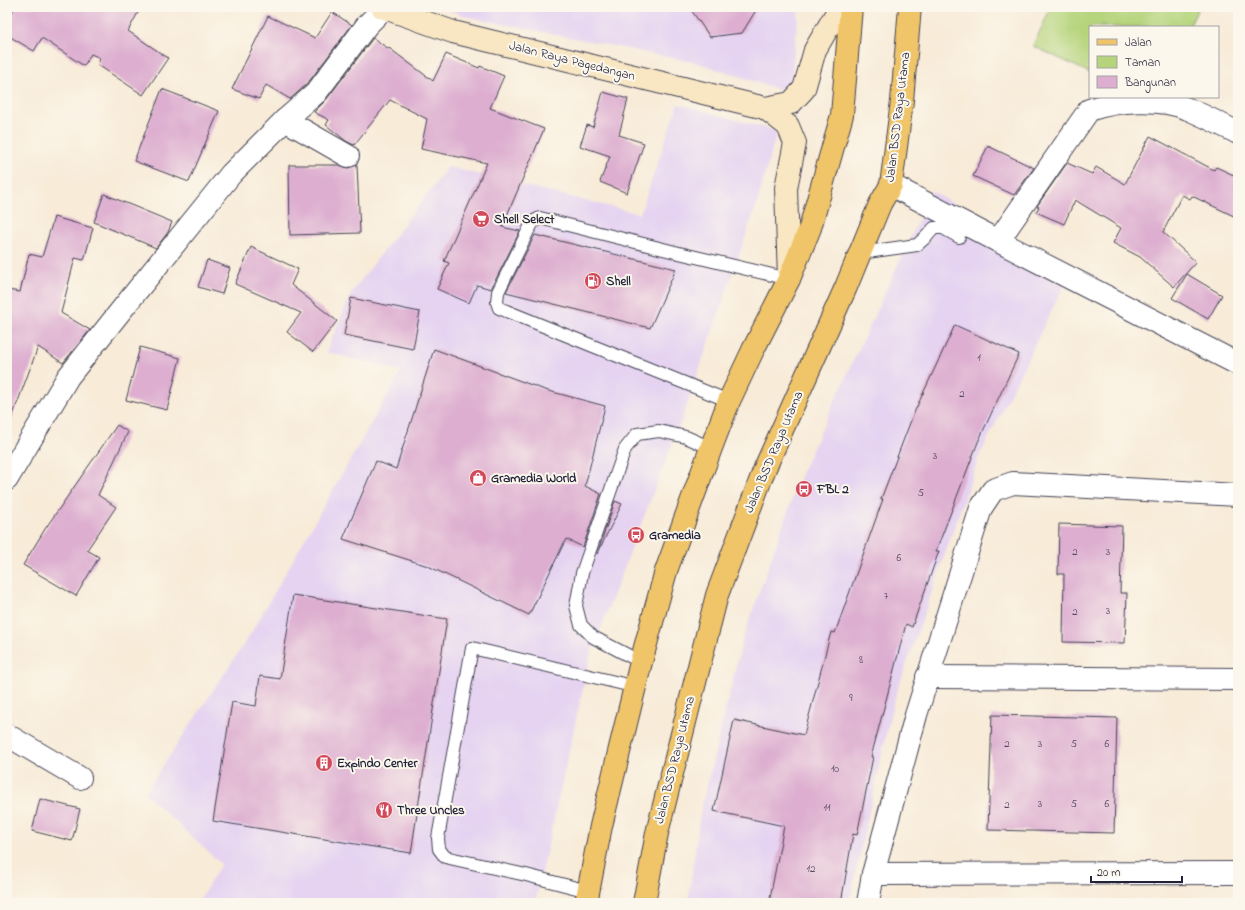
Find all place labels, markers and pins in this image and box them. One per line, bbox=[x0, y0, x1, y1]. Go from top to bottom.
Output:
supermarket icon: Shell Select bbox=[471, 209, 491, 229]
place label: Shell Select bbox=[494, 210, 555, 229]
fuel station icon: Shell bbox=[583, 271, 603, 291]
place label: Shell bbox=[606, 272, 631, 291]
shop icon: Gramedia World bbox=[468, 468, 488, 488]
place label: Gramedia World bbox=[491, 469, 577, 488]
bus stop icon: FBL 2 bbox=[794, 479, 814, 499]
place label: FBL 2 bbox=[816, 480, 849, 499]
bus stop icon: Gramedia bbox=[626, 525, 646, 545]
place label: Gramedia bbox=[649, 526, 701, 545]
building icon: Expindo Center bbox=[314, 753, 334, 773]
place label: Expindo Center bbox=[337, 754, 418, 773]
restaurant icon: Three Uncles bbox=[374, 800, 394, 820]
place label: Three Uncles bbox=[397, 801, 465, 820]

